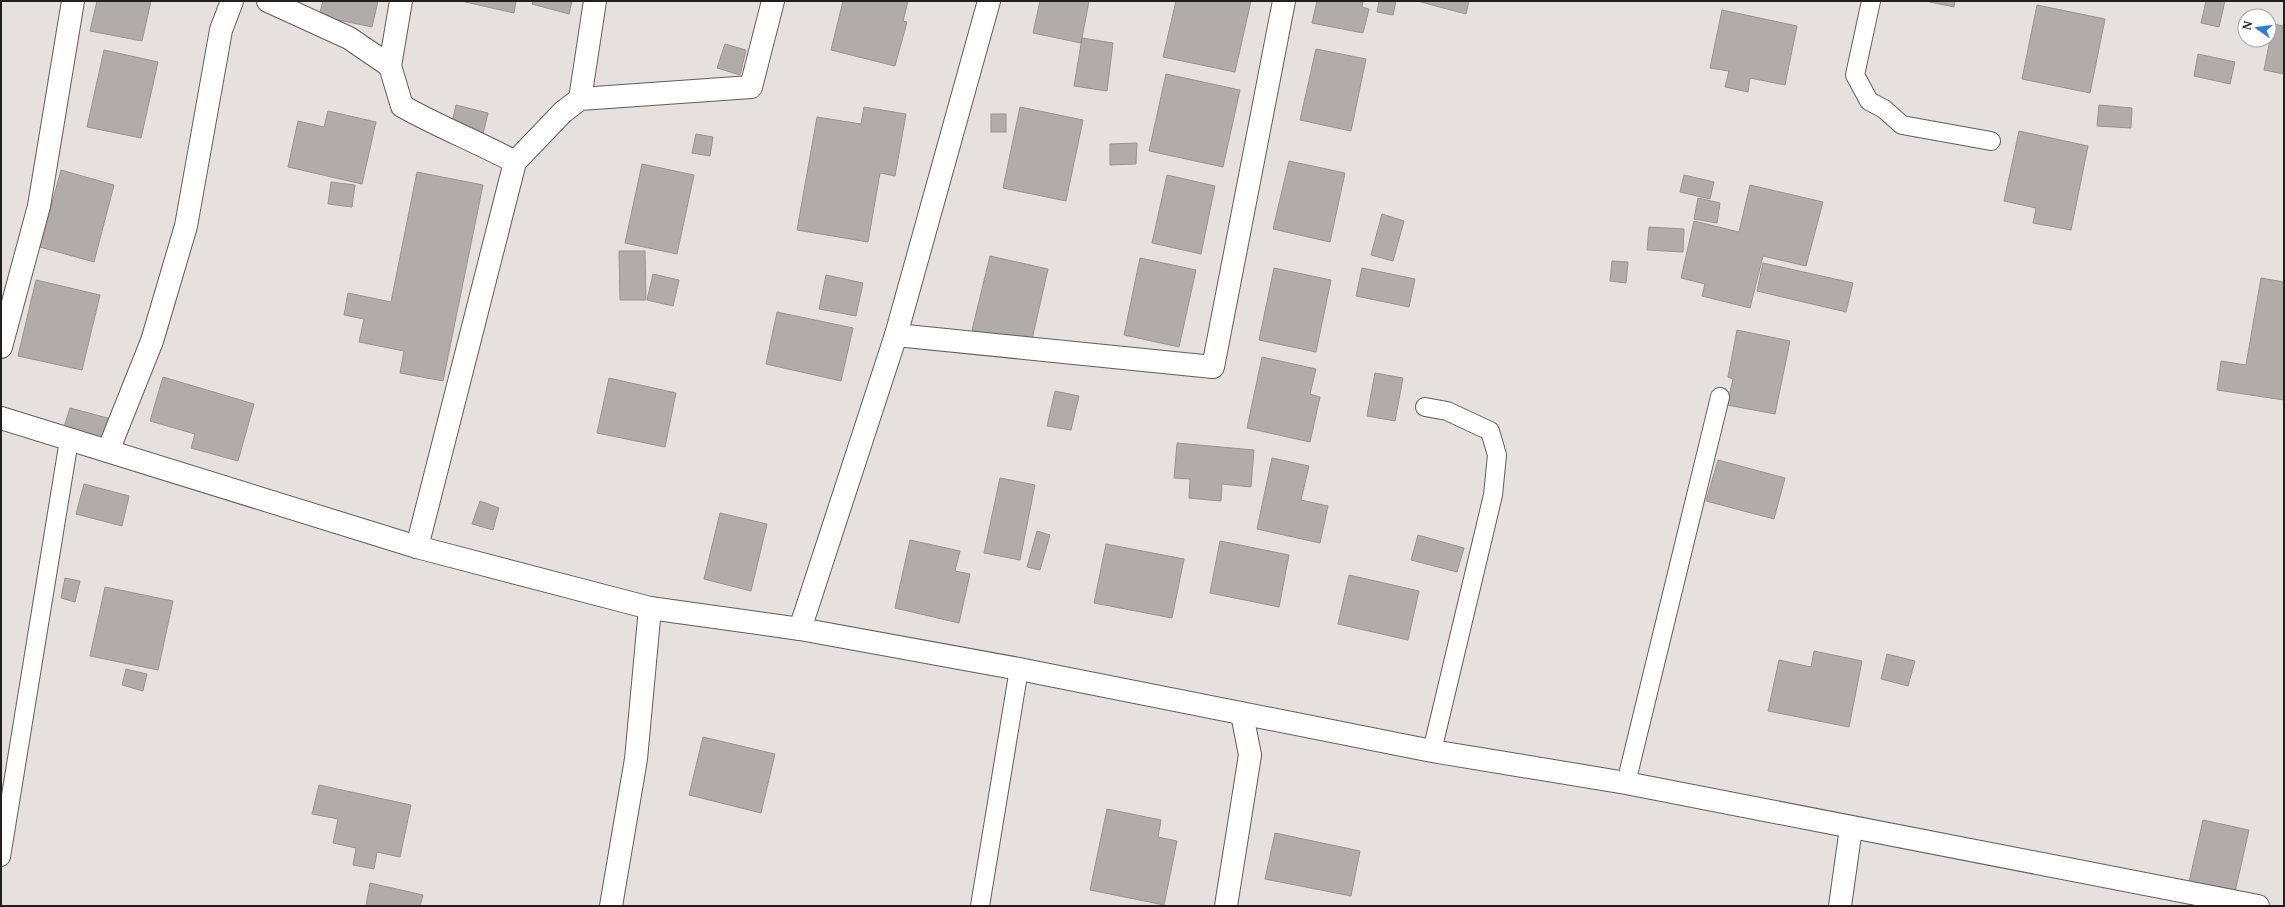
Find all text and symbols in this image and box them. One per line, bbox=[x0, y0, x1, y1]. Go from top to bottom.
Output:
north arrow bbox=[2237, 8, 2277, 48]
text: N bbox=[2239, 19, 2255, 31]

